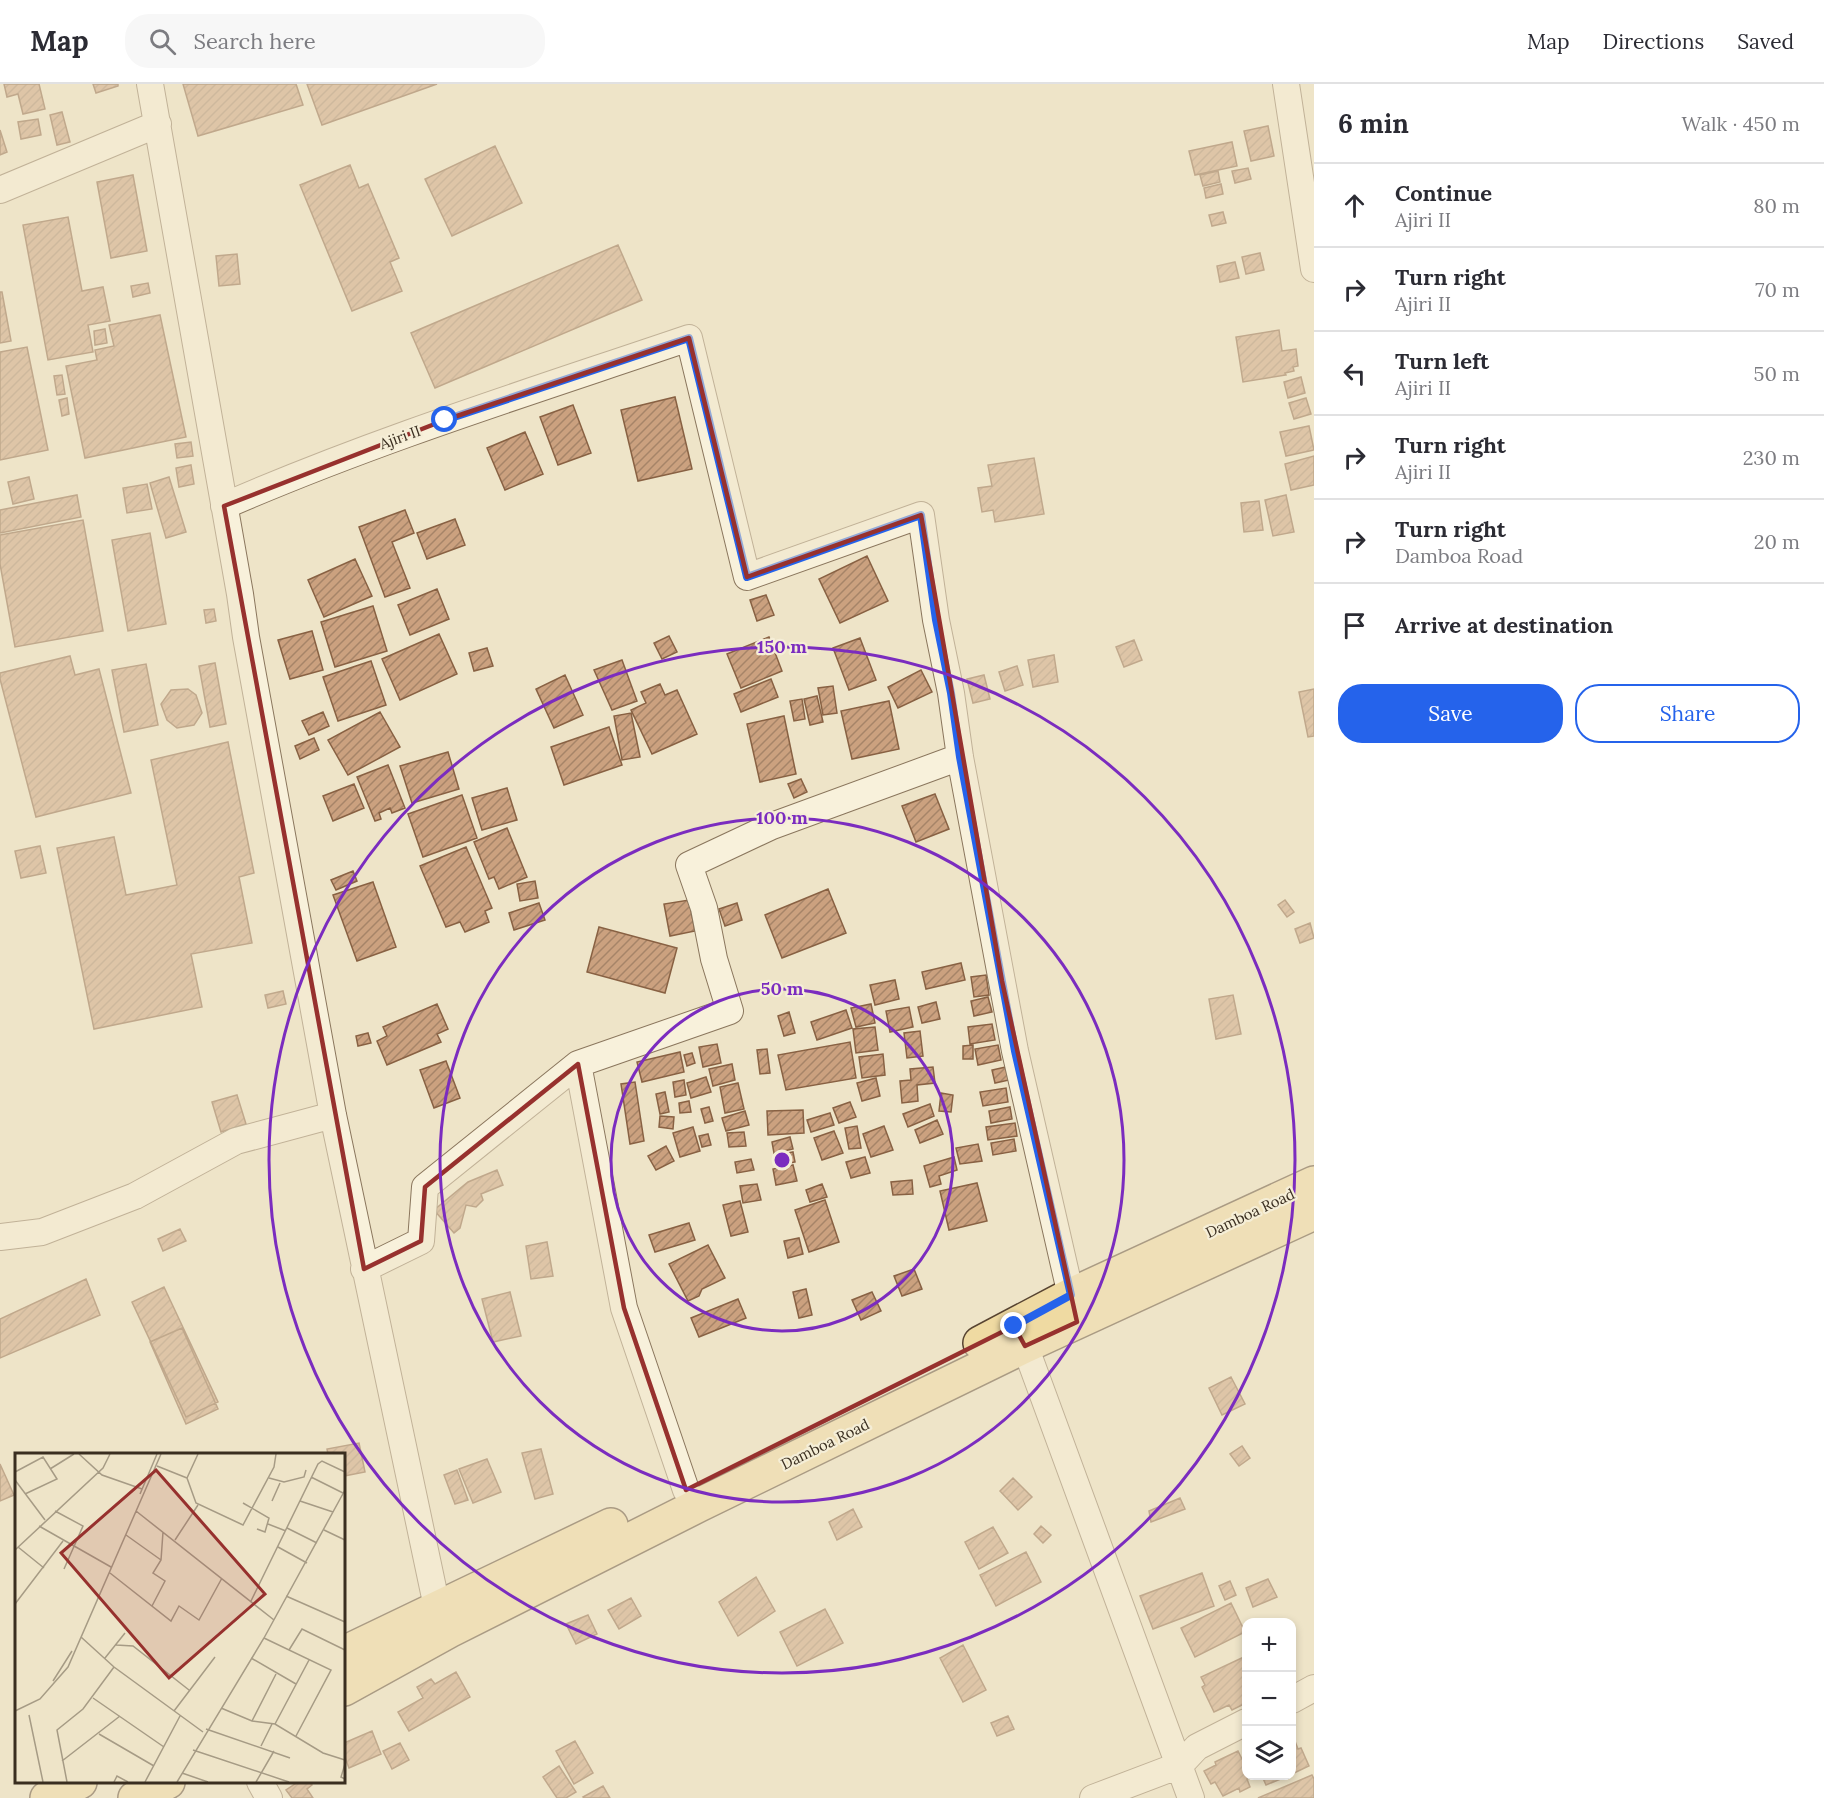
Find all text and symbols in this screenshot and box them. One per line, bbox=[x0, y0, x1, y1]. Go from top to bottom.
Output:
search box bbox=[125, 14, 545, 68]
text: Map bbox=[30, 23, 89, 59]
icon: search bbox=[146, 25, 179, 58]
text: Search here bbox=[194, 27, 316, 55]
text: Map bbox=[1527, 28, 1570, 55]
text: Directions bbox=[1603, 28, 1704, 55]
text: Saved bbox=[1737, 28, 1794, 55]
text: 6 min bbox=[1338, 107, 1409, 140]
text: Walk · 450 m bbox=[1682, 111, 1800, 136]
text: Continue bbox=[1395, 179, 1492, 207]
icon: ahead bbox=[1338, 189, 1371, 222]
text: 80 m bbox=[1753, 193, 1800, 218]
text: Ajiri II bbox=[1395, 207, 1451, 232]
text: Turn right bbox=[1395, 263, 1506, 291]
icon: right bbox=[1338, 273, 1371, 306]
text: 70 m bbox=[1755, 277, 1800, 302]
text: Ajiri II bbox=[1395, 291, 1451, 316]
text: Turn left bbox=[1395, 347, 1489, 375]
icon: left bbox=[1338, 357, 1371, 390]
text: 50 m bbox=[1754, 361, 1800, 386]
text: Ajiri II bbox=[1395, 375, 1451, 400]
route start bbox=[431, 406, 457, 432]
street label: Ajiri II bbox=[376, 421, 423, 453]
text: Turn right bbox=[1395, 431, 1506, 459]
icon: right bbox=[1338, 441, 1371, 474]
text: 230 m bbox=[1743, 445, 1800, 470]
text: Ajiri II bbox=[1395, 459, 1451, 484]
text: Turn right bbox=[1395, 515, 1506, 543]
icon: right bbox=[1338, 525, 1371, 558]
text: 20 m bbox=[1754, 529, 1800, 554]
text: Damboa Road bbox=[1395, 543, 1523, 568]
icon: arrive bbox=[1338, 609, 1371, 642]
text: Arrive at destination bbox=[1395, 611, 1613, 639]
text: 150 m bbox=[757, 635, 807, 658]
button: Save bbox=[1338, 684, 1563, 743]
button: Share bbox=[1575, 684, 1800, 743]
text: 100 m bbox=[756, 806, 808, 829]
text: 50 m bbox=[761, 977, 804, 1000]
centre of rings bbox=[772, 1150, 792, 1170]
street label: Damboa Road bbox=[1202, 1184, 1298, 1242]
route end bbox=[1000, 1312, 1026, 1338]
street label: Damboa Road bbox=[778, 1414, 872, 1474]
inset map bbox=[15, 1453, 345, 1783]
map controls bbox=[1242, 1618, 1296, 1780]
button: + bbox=[1242, 1618, 1296, 1672]
button: − bbox=[1242, 1672, 1296, 1726]
button: layers bbox=[1242, 1726, 1296, 1780]

